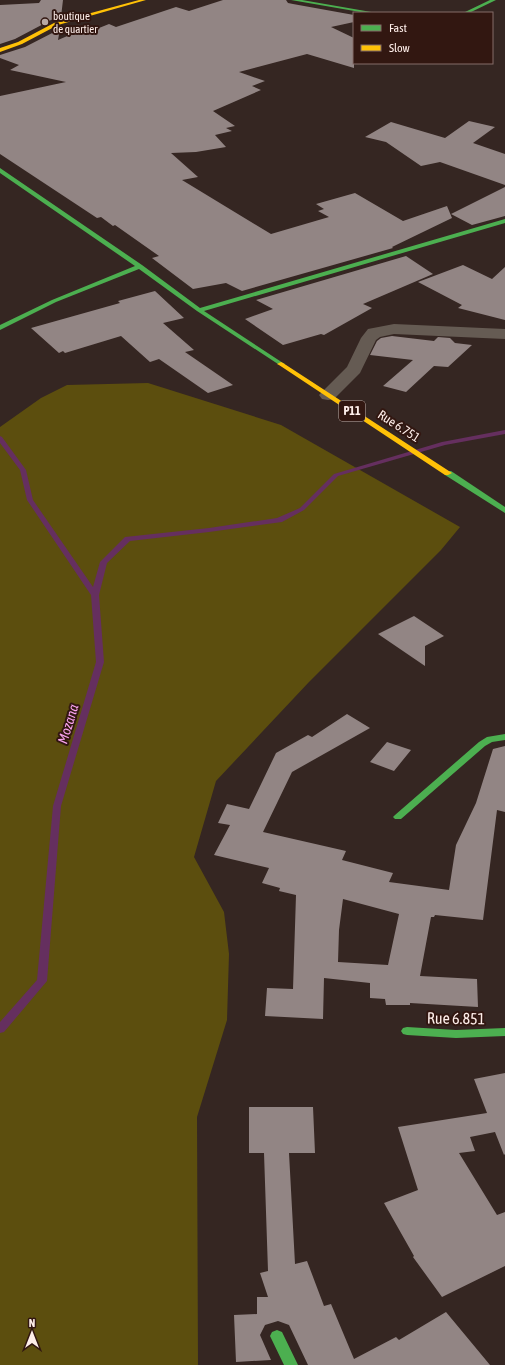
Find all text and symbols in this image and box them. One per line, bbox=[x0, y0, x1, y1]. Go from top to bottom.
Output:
place label: boutique de quartier bbox=[53, 10, 98, 35]
legend bbox=[353, 12, 493, 64]
marker: boutique de quartier bbox=[40, 17, 50, 27]
text: Fast bbox=[389, 21, 407, 35]
text: Slow bbox=[389, 41, 410, 55]
road number: P11 bbox=[339, 401, 365, 421]
street label: Rue 6.751 bbox=[375, 407, 423, 445]
water label: Mozana bbox=[54, 702, 82, 746]
street label: Rue 6.851 bbox=[427, 1008, 485, 1028]
north arrow bbox=[12, 1313, 52, 1353]
text: N bbox=[29, 1317, 35, 1329]

